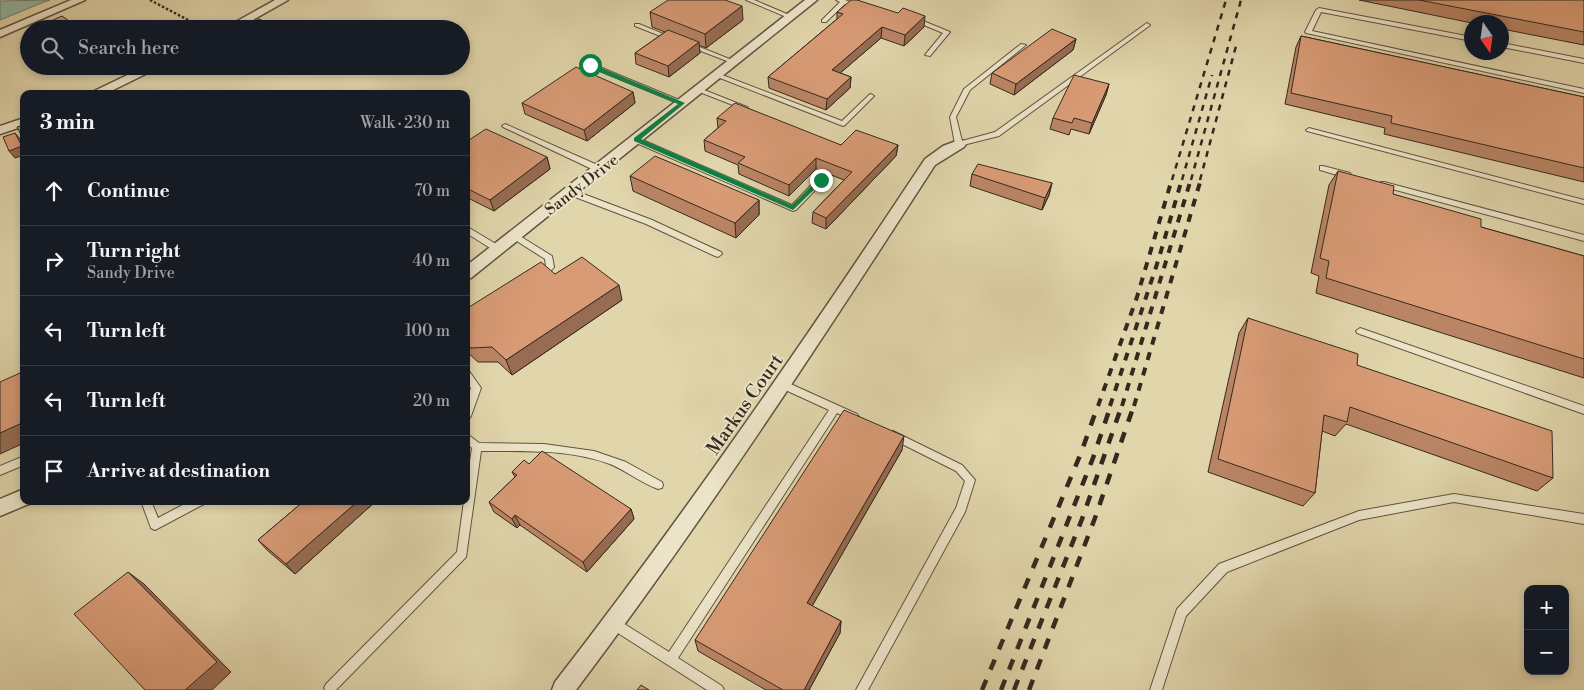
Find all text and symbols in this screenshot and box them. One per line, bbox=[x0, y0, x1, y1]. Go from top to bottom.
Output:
north arrow bbox=[1464, 15, 1509, 60]
search box bbox=[20, 20, 470, 75]
icon: search bbox=[38, 34, 66, 62]
text: Search here bbox=[78, 36, 179, 60]
route start bbox=[579, 54, 602, 77]
text: 3 min bbox=[40, 110, 95, 136]
text: Walk · 230 m bbox=[360, 113, 450, 133]
street label: Sandy Drive bbox=[541, 150, 622, 220]
route end bbox=[810, 169, 833, 192]
icon: ahead bbox=[40, 177, 68, 205]
text: Continue bbox=[87, 179, 170, 203]
text: 70 m bbox=[414, 181, 450, 201]
text: Turn right bbox=[87, 239, 180, 263]
icon: right bbox=[40, 247, 68, 275]
text: 40 m bbox=[413, 251, 450, 271]
text: Sandy Drive bbox=[87, 263, 175, 283]
icon: left bbox=[40, 317, 68, 345]
text: Turn left bbox=[87, 319, 166, 343]
text: 100 m bbox=[405, 321, 450, 341]
street label: Markus Court bbox=[701, 349, 789, 460]
icon: left bbox=[40, 387, 68, 415]
text: Turn left bbox=[87, 389, 166, 413]
text: 20 m bbox=[413, 391, 450, 411]
icon: arrive bbox=[40, 457, 68, 485]
text: Arrive at destination bbox=[87, 459, 270, 483]
map controls bbox=[1524, 585, 1569, 675]
button: + bbox=[1524, 585, 1569, 630]
button: − bbox=[1524, 630, 1569, 675]

